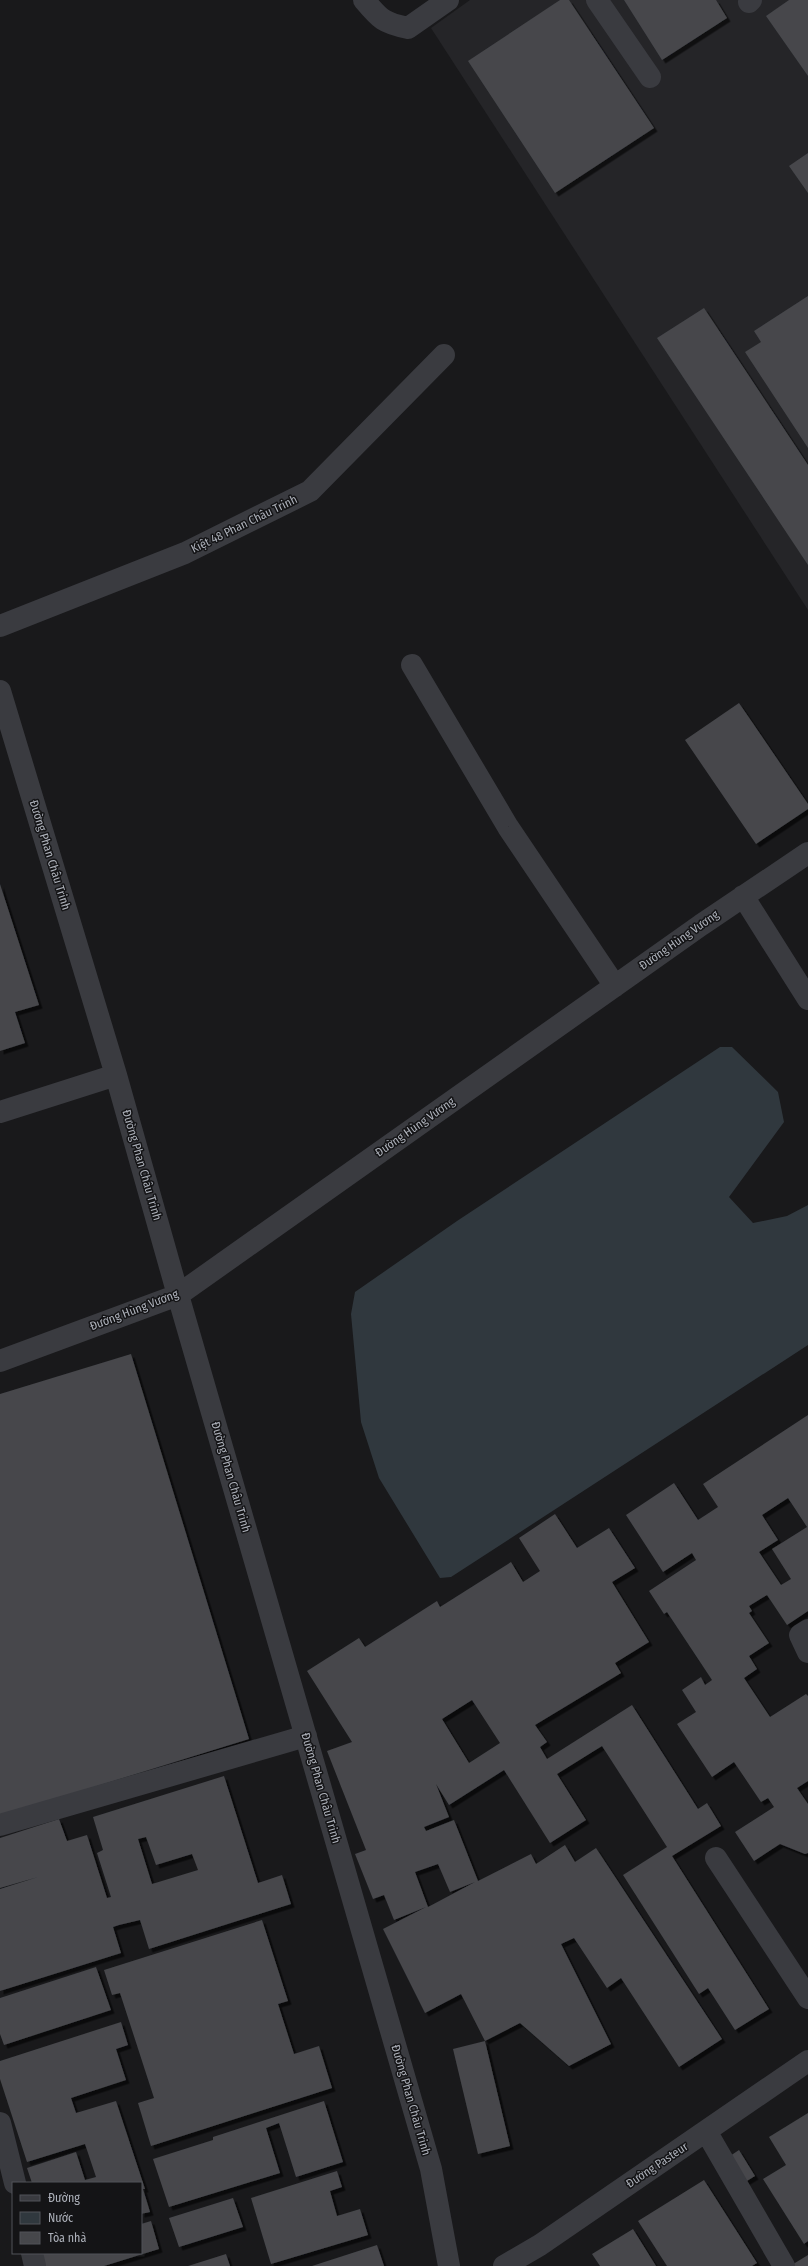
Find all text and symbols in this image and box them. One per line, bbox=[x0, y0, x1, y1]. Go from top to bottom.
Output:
street label: Kiệt 48 Phan Châu Trinh bbox=[189, 492, 299, 556]
street label: Đường Phan Châu Trinh bbox=[27, 798, 73, 912]
street label: Đường Hùng Vương bbox=[637, 907, 722, 973]
street label: Đường Hùng Vương bbox=[373, 1094, 458, 1160]
street label: Đường Phan Châu Trinh bbox=[119, 1108, 165, 1222]
street label: Đường Hùng Vương bbox=[88, 1287, 181, 1333]
street label: Đường Phan Châu Trinh bbox=[208, 1420, 254, 1534]
street label: Đường Phan Châu Trinh bbox=[298, 1731, 344, 1845]
street label: Đường Phan Châu Trinh bbox=[388, 2043, 434, 2157]
street label: Đường Pasteur bbox=[623, 2139, 691, 2191]
legend bbox=[12, 2182, 142, 2254]
text: Đường bbox=[48, 2191, 80, 2205]
text: Nước bbox=[48, 2211, 73, 2225]
text: Tòa nhà bbox=[48, 2231, 86, 2245]

